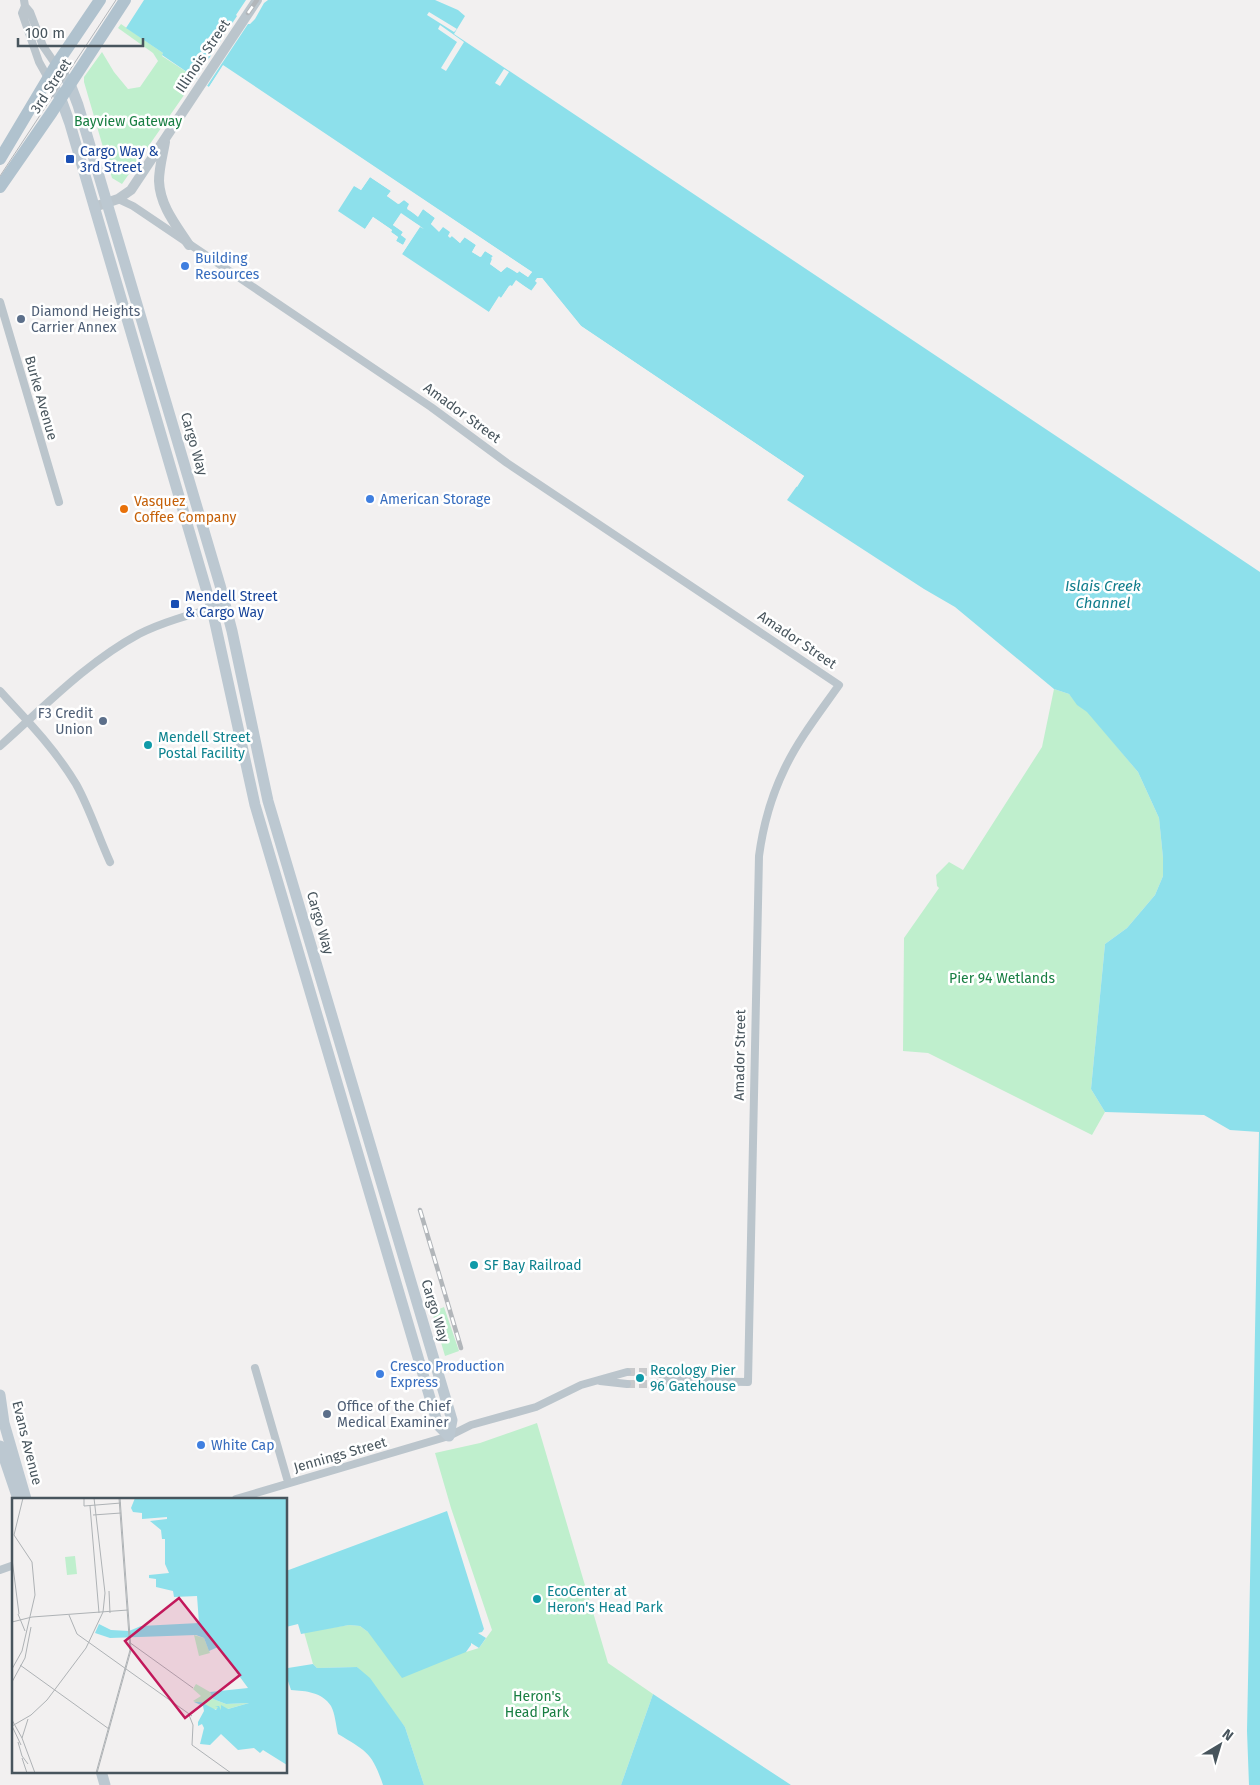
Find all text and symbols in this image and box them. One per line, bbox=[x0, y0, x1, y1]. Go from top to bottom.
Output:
scale bar bbox=[18, 15, 142, 47]
street label: Illinois Street bbox=[172, 15, 234, 96]
text: 100 m bbox=[25, 24, 65, 42]
street label: 3rd Street bbox=[27, 55, 76, 117]
park label: Bayview Gateway bbox=[74, 113, 182, 130]
place label: Cargo Way & 3rd Street bbox=[80, 143, 159, 176]
marker: Cargo Way & 3rd Street bbox=[64, 153, 76, 165]
place label: Building Resources bbox=[195, 250, 260, 283]
marker: Building Resources bbox=[179, 260, 191, 272]
place label: Diamond Heights Carrier Annex bbox=[31, 303, 141, 336]
marker: Diamond Heights Carrier Annex bbox=[15, 313, 27, 325]
street label: Burke Avenue bbox=[21, 354, 61, 442]
street label: Amador Street bbox=[420, 379, 505, 447]
street label: Cargo Way bbox=[177, 410, 211, 478]
place label: American Storage bbox=[380, 491, 491, 508]
place label: Vasquez Coffee Company bbox=[134, 493, 237, 526]
marker: American Storage bbox=[364, 493, 376, 505]
marker: Vasquez Coffee Company bbox=[118, 503, 130, 515]
water label: Islais Creek Channel bbox=[1065, 577, 1141, 612]
place label: Mendell Street & Cargo Way bbox=[185, 588, 279, 621]
marker: Mendell Street & Cargo Way bbox=[169, 598, 181, 610]
street label: Amador Street bbox=[754, 607, 840, 673]
place label: F3 Credit Union bbox=[38, 705, 94, 738]
marker: F3 Credit Union bbox=[97, 715, 109, 727]
place label: Mendell Street Postal Facility bbox=[158, 729, 252, 762]
marker: Mendell Street Postal Facility bbox=[142, 739, 154, 751]
street label: Cargo Way bbox=[303, 889, 337, 957]
park label: Pier 94 Wetlands bbox=[949, 970, 1055, 987]
street label: Amador Street bbox=[731, 1008, 749, 1101]
place label: SF Bay Railroad bbox=[484, 1257, 582, 1274]
marker: SF Bay Railroad bbox=[468, 1259, 480, 1271]
street label: Cargo Way bbox=[417, 1277, 453, 1345]
place label: Cresco Production Express bbox=[390, 1358, 505, 1391]
place label: Recology Pier 96 Gatehouse bbox=[650, 1362, 736, 1395]
marker: Cresco Production Express bbox=[374, 1368, 386, 1380]
marker: Recology Pier 96 Gatehouse bbox=[634, 1372, 646, 1384]
place label: Office of the Chief Medical Examiner bbox=[337, 1398, 452, 1431]
street label: Evans Avenue bbox=[8, 1399, 46, 1487]
marker: Office of the Chief Medical Examiner bbox=[321, 1408, 333, 1420]
street label: Jennings Street bbox=[292, 1433, 389, 1476]
place label: White Cap bbox=[211, 1437, 275, 1454]
marker: White Cap bbox=[195, 1439, 207, 1451]
inset map bbox=[12, 1498, 288, 1772]
place label: EcoCenter at Heron's Head Park bbox=[547, 1583, 664, 1616]
marker: EcoCenter at Heron's Head Park bbox=[531, 1593, 543, 1605]
park label: Heron's Head Park bbox=[505, 1688, 570, 1721]
north arrow bbox=[1195, 1720, 1245, 1770]
text: N bbox=[1219, 1726, 1237, 1745]

